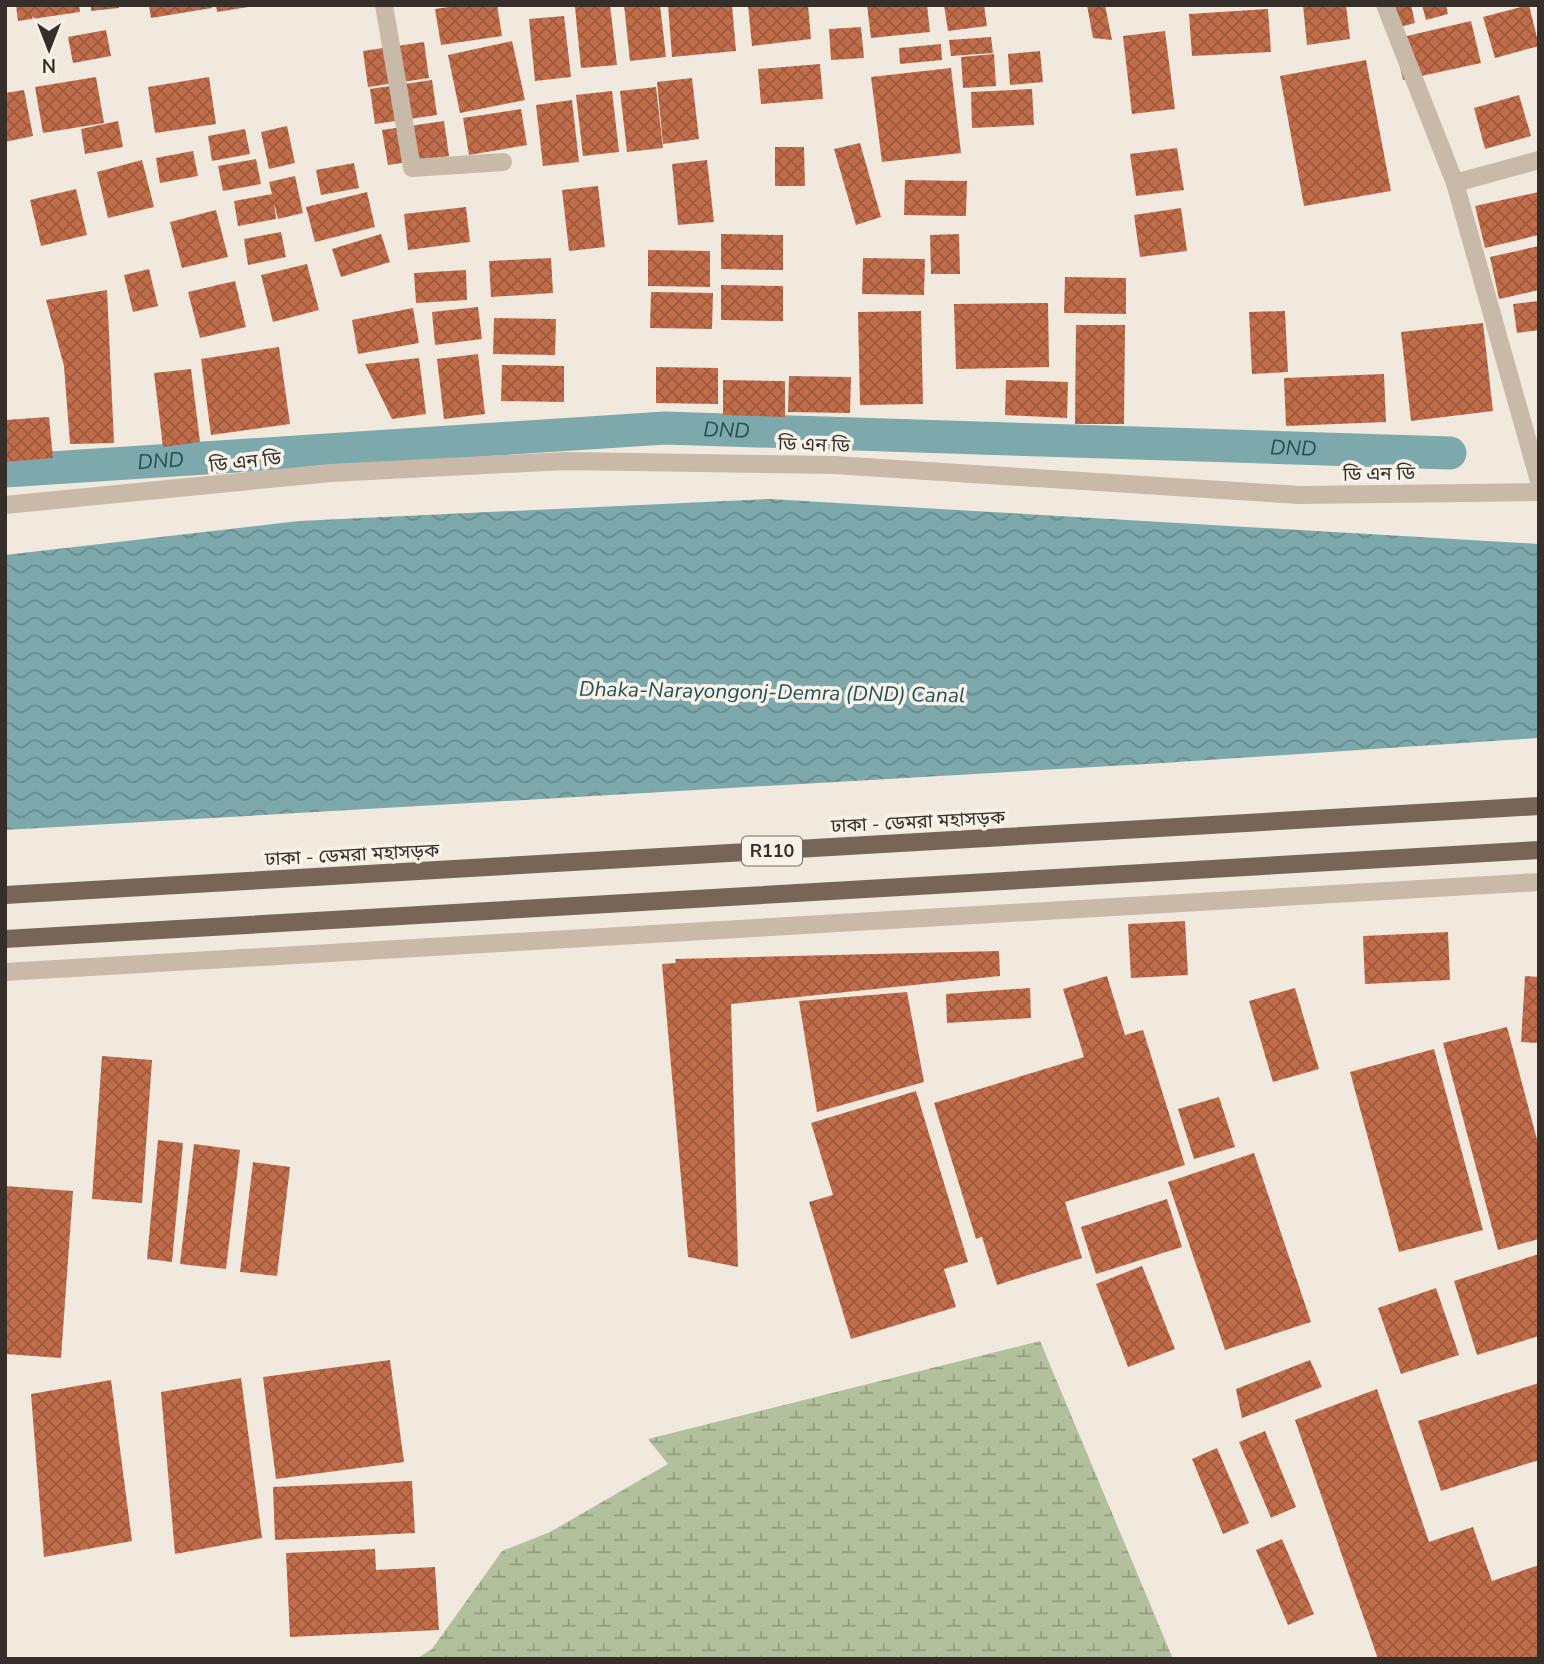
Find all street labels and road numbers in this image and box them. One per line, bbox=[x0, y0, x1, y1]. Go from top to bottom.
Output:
street label: ডি এন ডি bbox=[776, 431, 851, 459]
street label: ডি এন ডি bbox=[207, 445, 283, 479]
street label: ডি এন ডি bbox=[1342, 460, 1416, 488]
street label: ঢাকা - ডেমরা মহাসড়ক bbox=[829, 804, 1007, 840]
road number: R110 bbox=[742, 836, 802, 866]
street label: ঢাকা - ডেমরা মহাসড়ক bbox=[263, 837, 441, 873]

